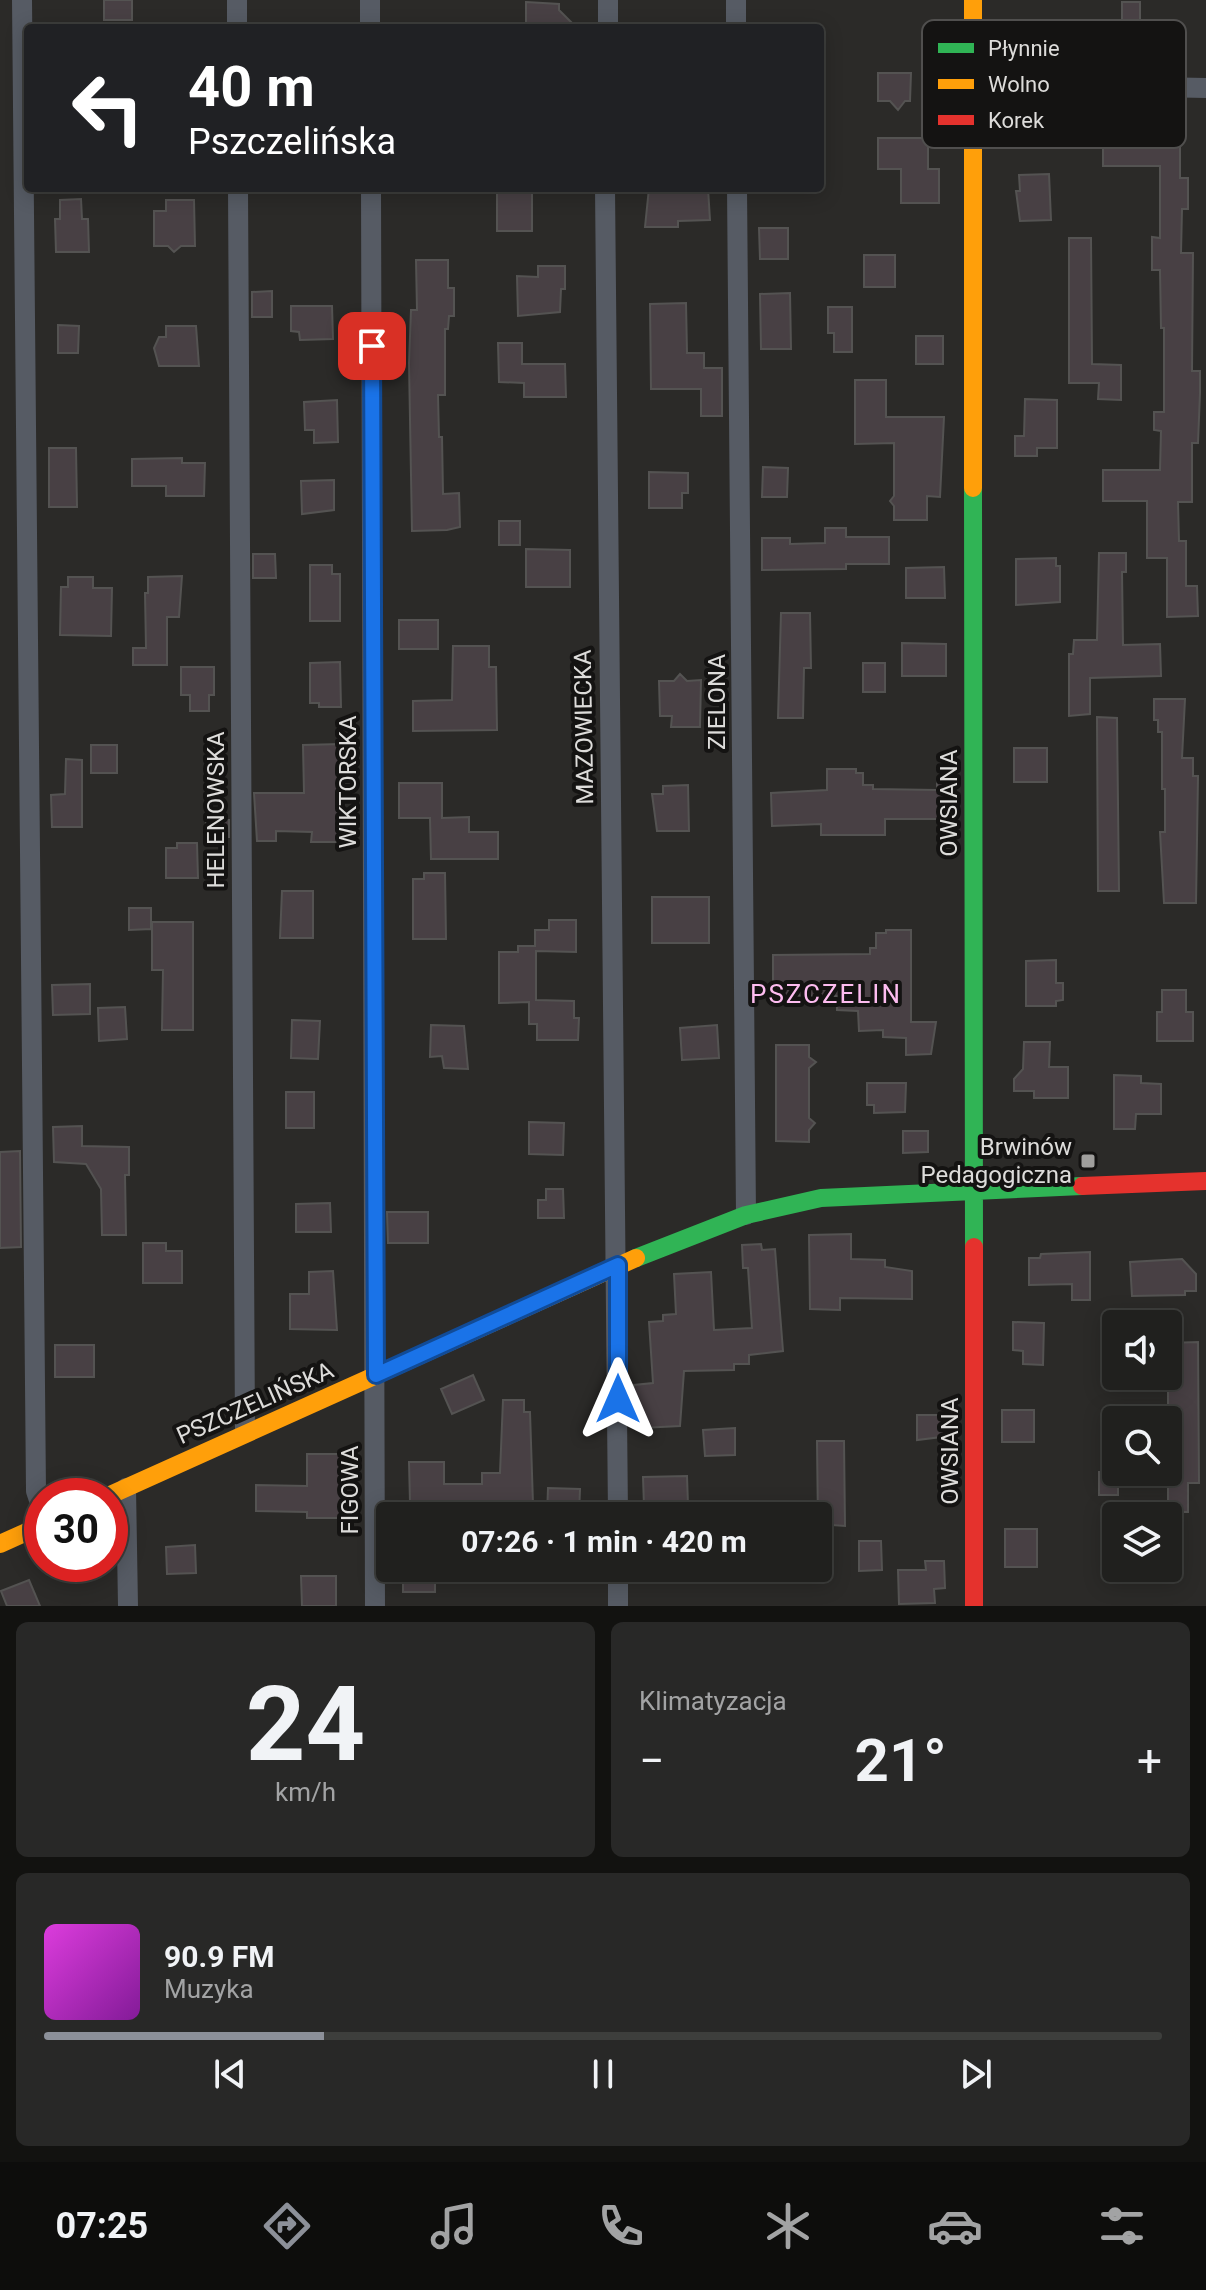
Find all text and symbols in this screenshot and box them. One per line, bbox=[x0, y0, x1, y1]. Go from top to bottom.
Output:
legend bbox=[922, 20, 1186, 148]
text: Płynnie bbox=[988, 36, 1060, 61]
text: 40 m bbox=[188, 54, 315, 120]
icon: left bbox=[56, 56, 160, 160]
text: Wolno bbox=[988, 72, 1050, 97]
text: Korek bbox=[988, 108, 1045, 133]
text: Pszczelińska bbox=[188, 121, 396, 163]
pin bbox=[338, 312, 406, 380]
icon: arrive bbox=[350, 324, 394, 368]
street label: MAZOWIECKA bbox=[569, 649, 599, 805]
street label: ZIELONA bbox=[703, 654, 731, 750]
street label: WIKTORSKA bbox=[334, 715, 362, 849]
street label: HELENOWSKA bbox=[202, 731, 230, 889]
street label: OWSIANA bbox=[935, 749, 963, 857]
district label: PSZCZELIN bbox=[750, 979, 902, 1009]
place label: Brwinów Pedagogiczna bbox=[920, 1133, 1072, 1189]
marker: Brwinów Pedagogiczna bbox=[1079, 1152, 1097, 1170]
map controls bbox=[1102, 1310, 1182, 1582]
button: sound bbox=[1102, 1310, 1182, 1390]
street label: PSZCZELIŃSKA bbox=[172, 1356, 338, 1450]
position arrow bbox=[576, 1357, 660, 1441]
street label: OWSIANA bbox=[936, 1397, 964, 1505]
button: search bbox=[1102, 1406, 1182, 1486]
street label: FIGOWA bbox=[336, 1445, 364, 1535]
speed limit sign: 30 bbox=[24, 1478, 128, 1582]
button: layers bbox=[1102, 1502, 1182, 1582]
text: 07:26 · 1 min · 420 m bbox=[461, 1524, 747, 1559]
text: 24 bbox=[246, 1664, 365, 1785]
text: Klimatyzacja bbox=[639, 1686, 787, 1716]
text: 21° bbox=[854, 1725, 947, 1796]
text: − bbox=[639, 1735, 664, 1787]
text: + bbox=[1137, 1735, 1162, 1787]
text: km/h bbox=[275, 1777, 336, 1807]
text: 90.9 FM bbox=[164, 1939, 275, 1974]
text: Muzyka bbox=[164, 1974, 254, 2004]
icon: previous bbox=[208, 2052, 252, 2096]
icon: pause bbox=[581, 2052, 625, 2096]
icon: next bbox=[954, 2052, 998, 2096]
icon: directions bbox=[259, 2198, 315, 2254]
icon: music bbox=[426, 2198, 482, 2254]
icon: phone bbox=[593, 2198, 649, 2254]
icon: climate bbox=[760, 2198, 816, 2254]
icon: car bbox=[927, 2198, 983, 2254]
icon: filters bbox=[1094, 2198, 1150, 2254]
text: 07:25 bbox=[56, 2205, 148, 2247]

